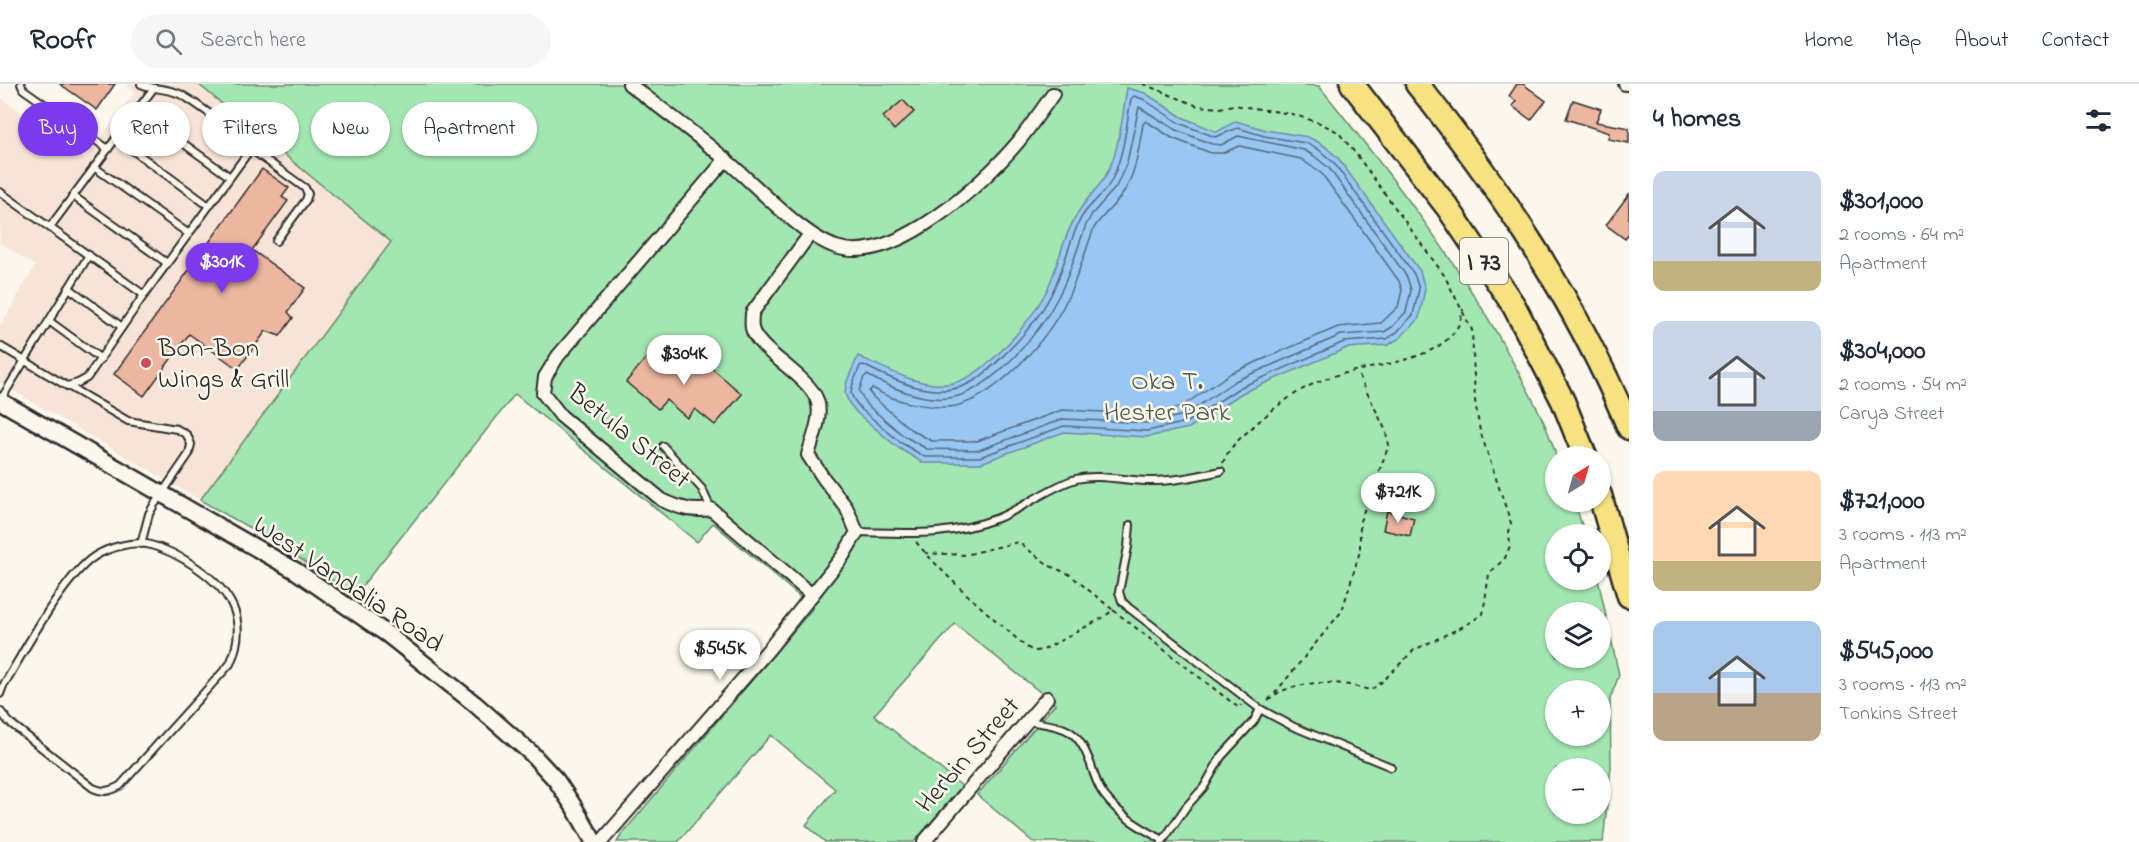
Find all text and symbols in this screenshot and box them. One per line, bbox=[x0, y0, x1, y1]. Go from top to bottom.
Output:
search box bbox=[131, 14, 551, 68]
text: Roofr bbox=[30, 21, 95, 62]
icon: search bbox=[152, 25, 185, 58]
text: Search here bbox=[200, 25, 306, 57]
text: Home bbox=[1804, 26, 1853, 56]
text: Map bbox=[1886, 26, 1921, 56]
text: About bbox=[1954, 26, 2008, 56]
text: Contact bbox=[2041, 26, 2109, 56]
text: 4 homes bbox=[1653, 101, 1741, 139]
chip: Buy bbox=[18, 102, 98, 156]
chip: Rent bbox=[110, 102, 190, 156]
chip: Filters bbox=[202, 102, 299, 156]
chip: New bbox=[311, 102, 390, 156]
chip: Apartment bbox=[402, 102, 537, 156]
icon: filters bbox=[2082, 104, 2115, 137]
text: $301,000 bbox=[1839, 183, 1923, 221]
icon: home bbox=[1701, 195, 1773, 267]
text: 2 rooms · 64 m² bbox=[1839, 221, 1964, 250]
road number: I 73 bbox=[1460, 238, 1508, 284]
pin: $301K bbox=[180, 243, 264, 294]
text: $301K bbox=[199, 248, 245, 277]
text: Apartment bbox=[1839, 250, 1927, 279]
place label: Bon-Bon Wings & Grill bbox=[157, 330, 289, 400]
text: $304,000 bbox=[1839, 333, 1926, 371]
pin: $304K bbox=[642, 335, 726, 386]
text: $304K bbox=[661, 340, 707, 369]
icon: home bbox=[1701, 345, 1773, 417]
marker: Bon-Bon Wings & Grill bbox=[139, 356, 153, 370]
park label: Oka T. Hester Park bbox=[1104, 363, 1230, 433]
text: 2 rooms · 54 m² bbox=[1839, 371, 1967, 400]
street label: Betula Street bbox=[558, 374, 698, 499]
text: Carya Street bbox=[1839, 400, 1944, 429]
north arrow bbox=[1545, 446, 1611, 512]
map controls bbox=[1545, 446, 1611, 824]
pin: $721K bbox=[1356, 473, 1440, 524]
text: $721K bbox=[1375, 478, 1421, 507]
text: $721,000 bbox=[1839, 483, 1925, 521]
icon: home bbox=[1701, 495, 1773, 567]
street label: West Vandalia Road bbox=[245, 507, 451, 663]
text: 3 rooms · 113 m² bbox=[1839, 521, 1967, 550]
button: locate bbox=[1545, 524, 1611, 590]
text: Apartment bbox=[1839, 550, 1927, 579]
button: layers bbox=[1545, 602, 1611, 668]
pin: $545K bbox=[678, 630, 762, 681]
text: $545,000 bbox=[1839, 633, 1933, 671]
text: $545K bbox=[694, 635, 746, 664]
icon: home bbox=[1701, 645, 1773, 717]
text: 3 rooms · 113 m² bbox=[1839, 671, 1967, 700]
button: + bbox=[1545, 680, 1611, 746]
street label: Herbin Street bbox=[907, 689, 1031, 823]
text: Tonkins Street bbox=[1839, 700, 1958, 729]
button: − bbox=[1545, 758, 1611, 824]

